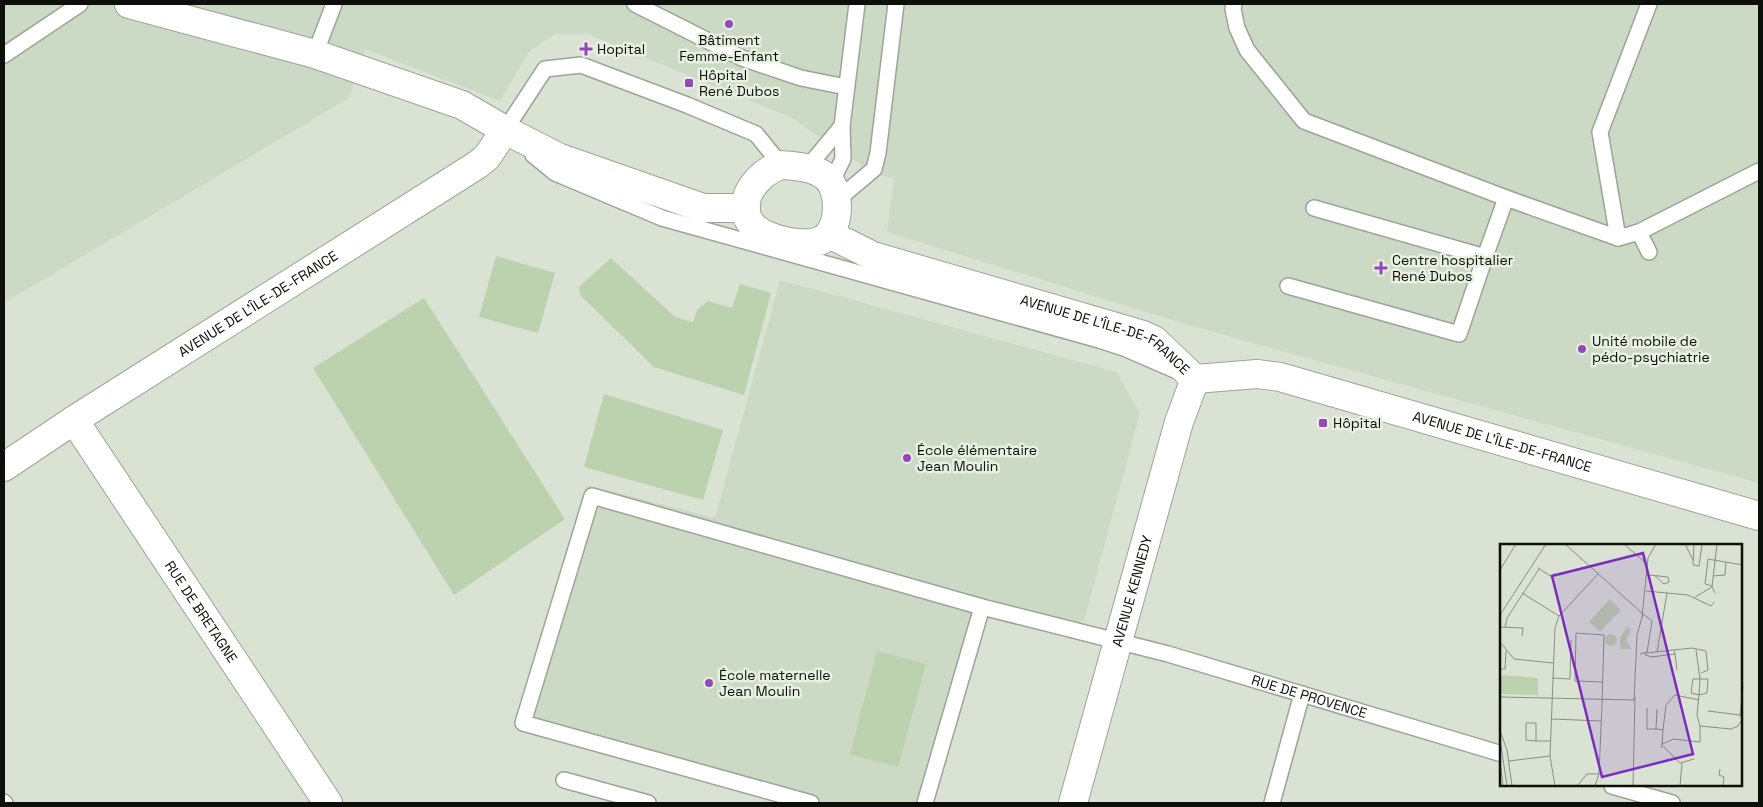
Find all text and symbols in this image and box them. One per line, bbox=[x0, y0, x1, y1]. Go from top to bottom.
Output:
marker: Bâtiment Femme-Enfant bbox=[723, 18, 735, 30]
place label: Bâtiment Femme-Enfant bbox=[679, 31, 779, 65]
place label: Hopital bbox=[597, 40, 645, 58]
marker: Hopital bbox=[579, 42, 593, 56]
place label: Hôpital René Dubos bbox=[699, 66, 780, 100]
marker: Hôpital René Dubos bbox=[683, 77, 695, 89]
street label: AVENUE DE L'ÎLE-DE-FRANCE bbox=[175, 246, 341, 361]
place label: Centre hospitalier René Dubos bbox=[1392, 251, 1513, 285]
marker: Centre hospitalier René Dubos bbox=[1374, 261, 1388, 275]
street label: AVENUE DE L'ÎLE-DE-FRANCE bbox=[1018, 291, 1194, 378]
place label: Unité mobile de pédo-psychiatrie bbox=[1592, 332, 1710, 366]
marker: Unité mobile de pédo-psychiatrie bbox=[1576, 343, 1588, 355]
street label: AVENUE DE L'ÎLE-DE-FRANCE bbox=[1411, 407, 1594, 476]
place label: Hôpital bbox=[1333, 414, 1381, 432]
marker: Hôpital bbox=[1317, 417, 1329, 429]
place label: École élémentaire Jean Moulin bbox=[917, 441, 1037, 475]
marker: École élémentaire Jean Moulin bbox=[901, 452, 913, 464]
street label: AVENUE KENNEDY bbox=[1108, 533, 1156, 649]
inset map bbox=[1500, 544, 1743, 787]
street label: RUE DE BRETAGNE bbox=[161, 557, 242, 666]
place label: École maternelle Jean Moulin bbox=[719, 666, 831, 700]
street label: RUE DE PROVENCE bbox=[1249, 671, 1369, 722]
marker: École maternelle Jean Moulin bbox=[703, 677, 715, 689]

